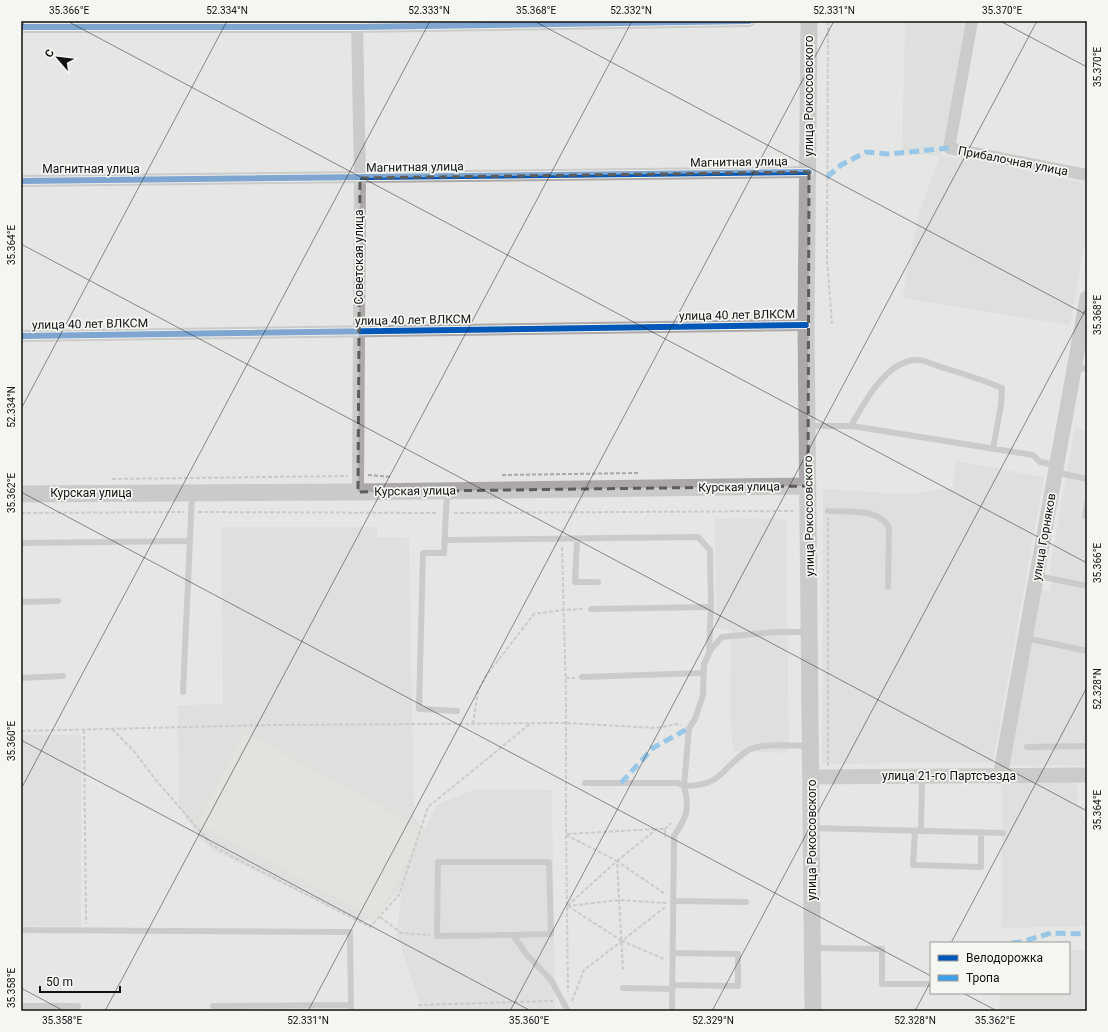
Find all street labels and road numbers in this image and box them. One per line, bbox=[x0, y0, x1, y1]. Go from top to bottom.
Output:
street label: улица Рокоссовского bbox=[802, 35, 816, 156]
street label: Прибалочная улица bbox=[957, 143, 1069, 179]
street label: Магнитная улица bbox=[690, 154, 788, 170]
street label: Магнитная улица bbox=[366, 159, 464, 175]
street label: Магнитная улица bbox=[42, 162, 140, 176]
street label: Советская улица bbox=[352, 210, 366, 304]
street label: улица 40 лет ВЛКСМ bbox=[679, 307, 795, 323]
street label: улица 40 лет ВЛКСМ bbox=[355, 312, 471, 328]
street label: улица 40 лет ВЛКСМ bbox=[32, 316, 148, 332]
street label: улица Рокоссовского bbox=[801, 455, 817, 577]
street label: Курская улица bbox=[698, 479, 780, 495]
street label: Курская улица bbox=[374, 483, 456, 499]
street label: Курская улица bbox=[50, 486, 132, 500]
street label: улица Горняков bbox=[1029, 492, 1059, 582]
street label: улица 21-го Партсъезда bbox=[882, 769, 1016, 783]
street label: улица Рокоссовского bbox=[805, 779, 819, 900]

